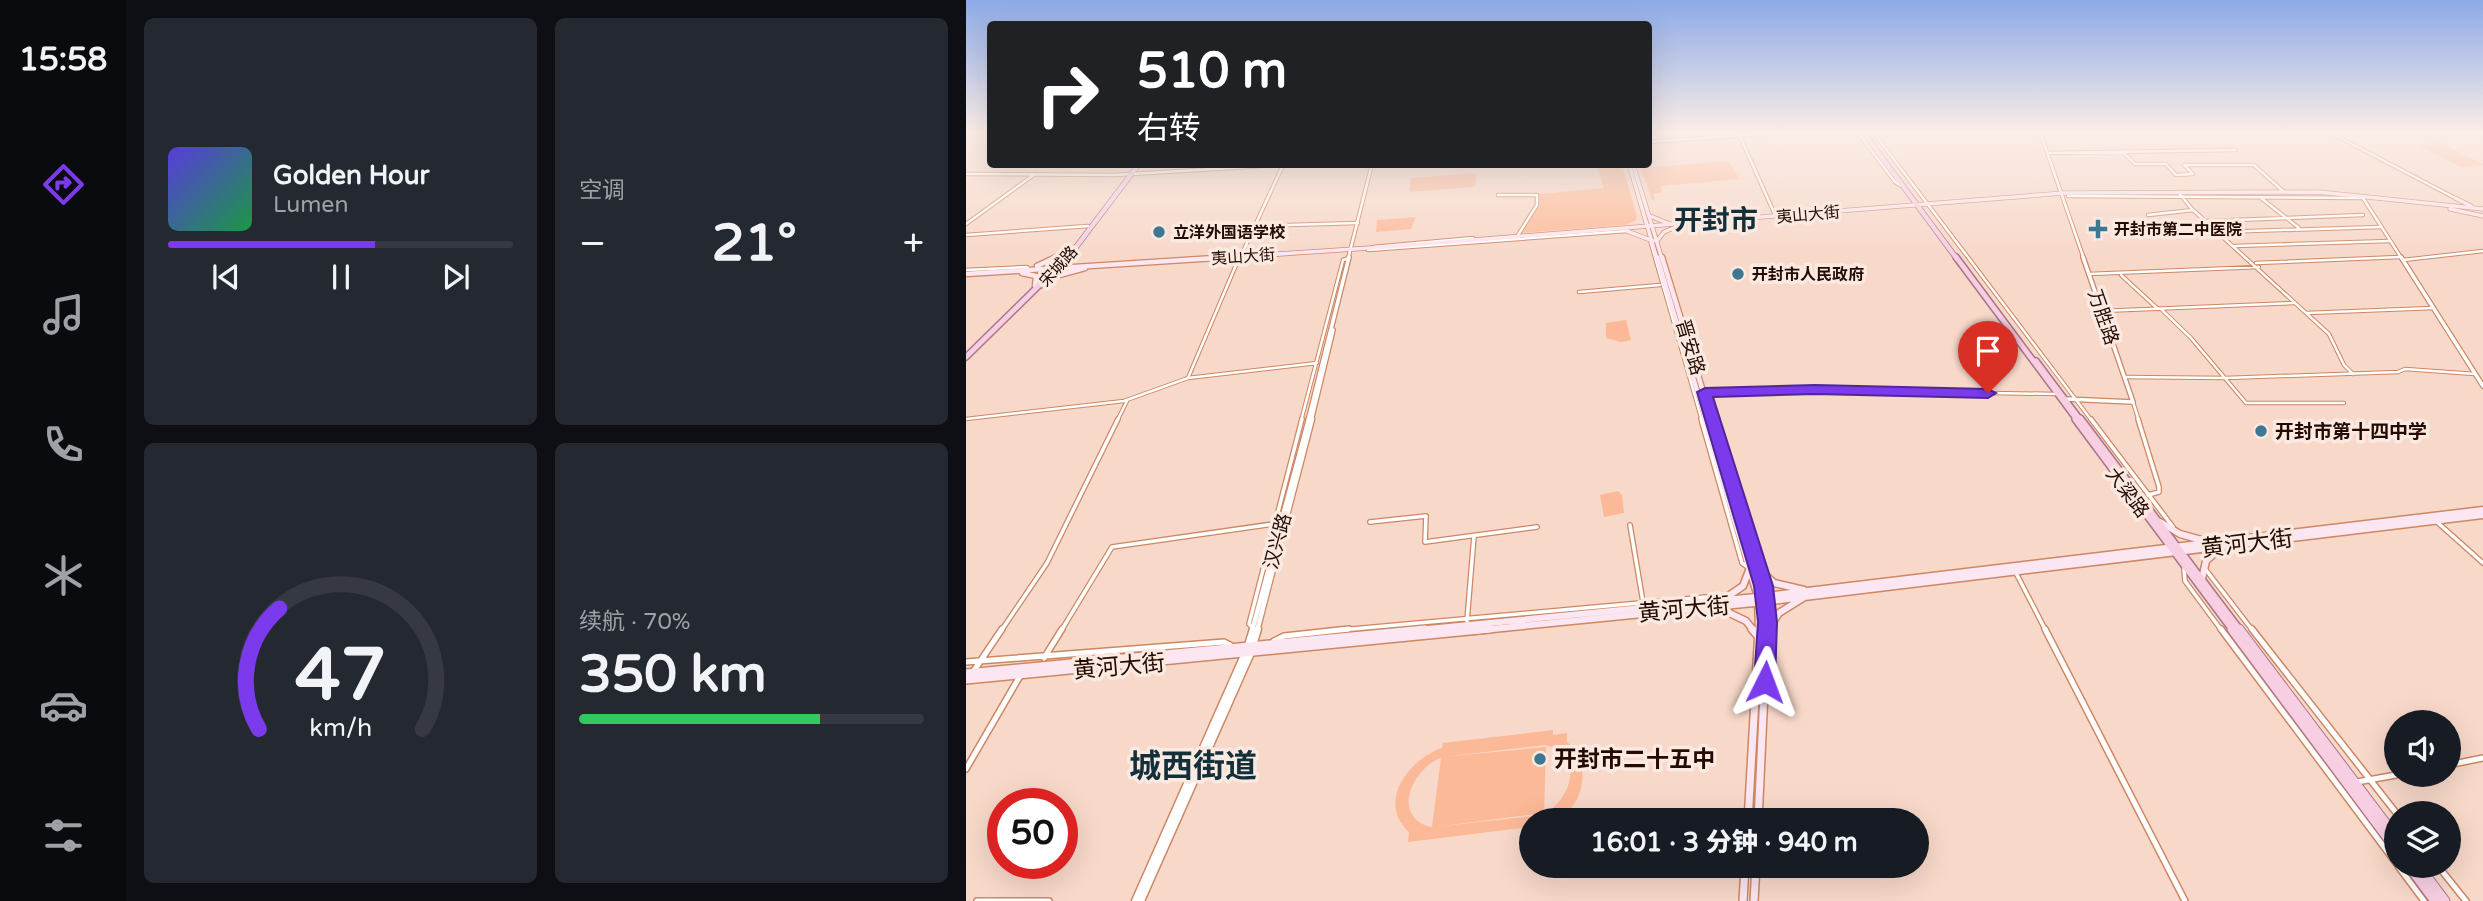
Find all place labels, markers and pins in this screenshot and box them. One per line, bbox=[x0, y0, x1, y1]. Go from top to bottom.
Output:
marker: 开封市第二中医院 bbox=[2088, 219, 2108, 239]
place label: 开封市第二中医院 bbox=[2114, 220, 2242, 240]
place label: 立洋外国语学校 bbox=[1173, 223, 1286, 243]
marker: 立洋外国语学校 bbox=[1151, 224, 1167, 240]
place label: 开封市人民政府 bbox=[1752, 265, 1864, 285]
marker: 开封市人民政府 bbox=[1730, 266, 1746, 282]
pin bbox=[1958, 321, 2018, 393]
place label: 开封市第十四中学 bbox=[2275, 421, 2427, 443]
marker: 开封市第十四中学 bbox=[2253, 423, 2269, 439]
place label: 开封市二十五中 bbox=[1554, 746, 1715, 774]
marker: 开封市二十五中 bbox=[1532, 751, 1548, 767]

